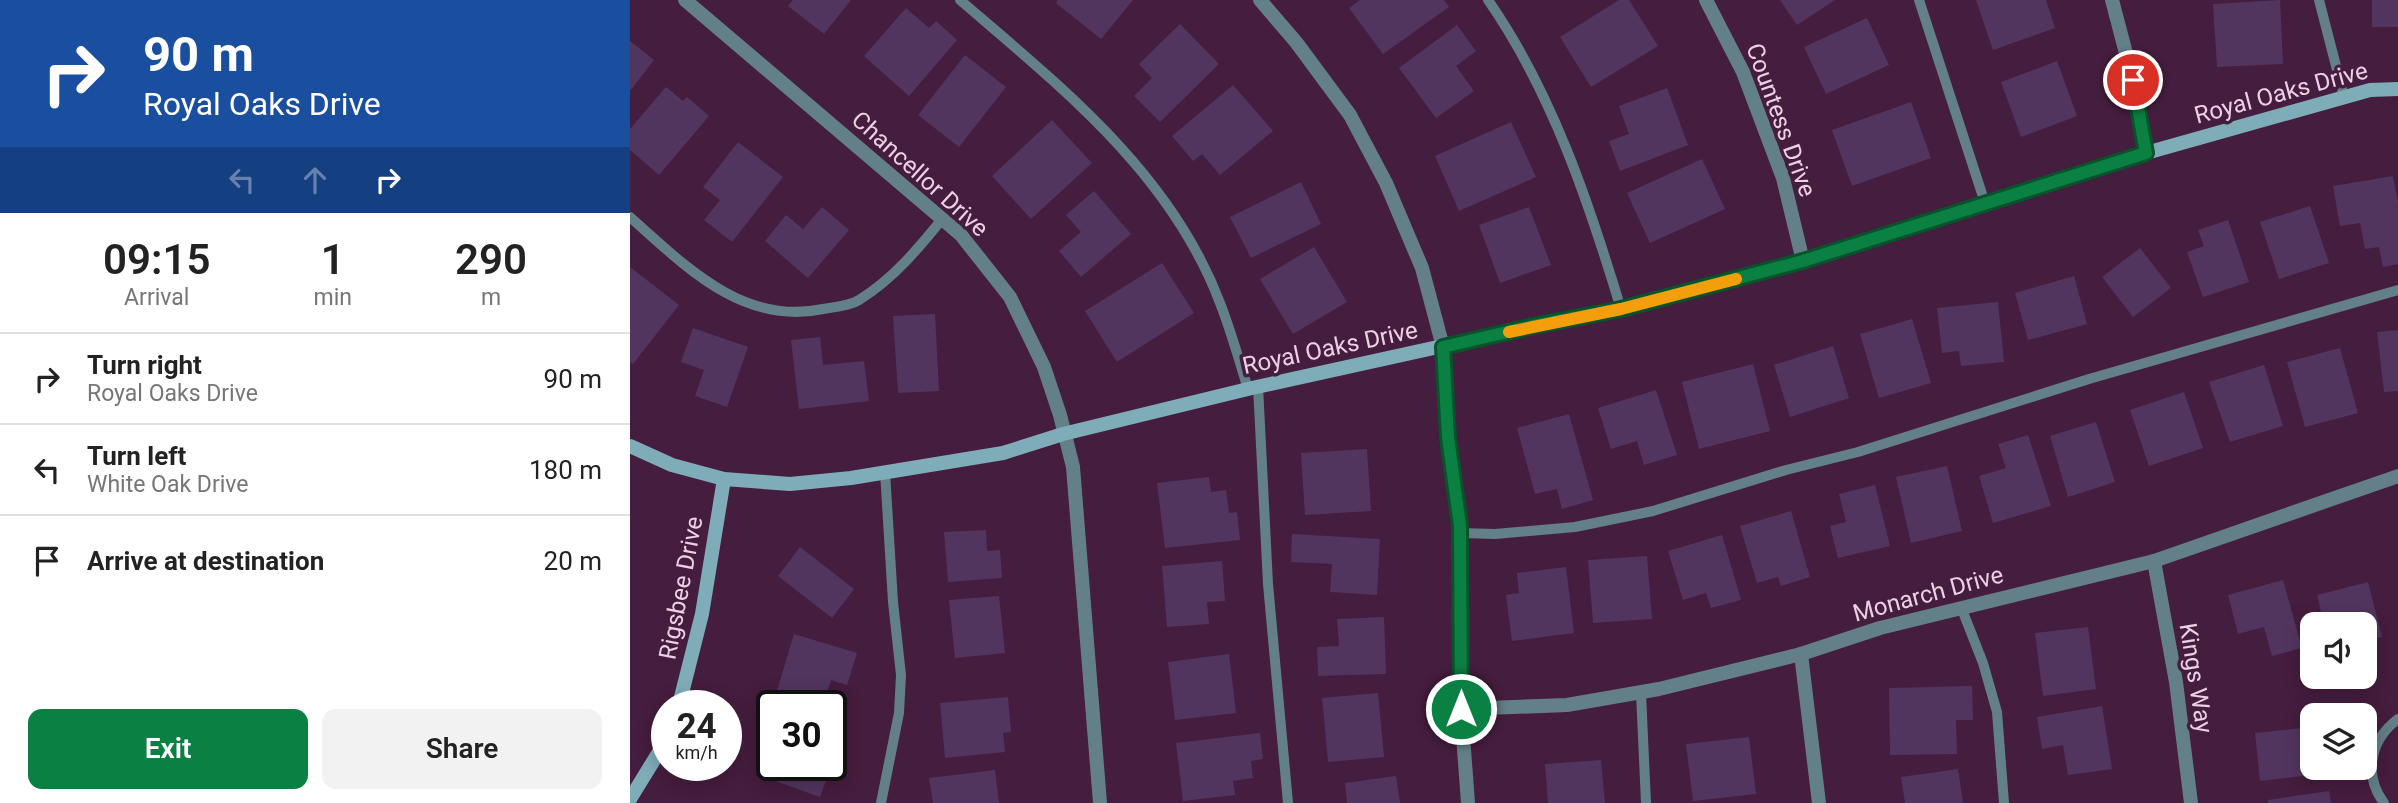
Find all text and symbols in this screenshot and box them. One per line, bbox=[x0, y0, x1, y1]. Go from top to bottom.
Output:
text: 90 m bbox=[143, 26, 254, 83]
icon: right bbox=[28, 28, 119, 119]
street label: Countess Drive bbox=[1740, 40, 1822, 200]
pin bbox=[2103, 50, 2163, 110]
street label: Royal Oaks Drive bbox=[2191, 56, 2371, 130]
icon: arrive bbox=[2114, 61, 2152, 99]
text: Royal Oaks Drive bbox=[143, 85, 381, 123]
street label: Chancellor Drive bbox=[846, 105, 994, 243]
icon: left bbox=[223, 161, 261, 199]
icon: ahead bbox=[296, 161, 334, 199]
icon: right bbox=[369, 161, 407, 199]
text: 09:15 bbox=[103, 235, 210, 284]
text: 1 bbox=[321, 235, 345, 284]
text: 290 bbox=[455, 235, 527, 284]
text: Arrival bbox=[124, 284, 189, 311]
text: min bbox=[313, 284, 352, 311]
text: m bbox=[481, 284, 501, 311]
street label: Royal Oaks Drive bbox=[1240, 316, 1420, 380]
text: Turn right bbox=[87, 350, 202, 380]
icon: right bbox=[28, 360, 66, 398]
text: 90 m bbox=[544, 364, 602, 394]
text: Royal Oaks Drive bbox=[87, 380, 258, 407]
text: Turn left bbox=[87, 441, 186, 471]
icon: left bbox=[28, 451, 66, 489]
text: 180 m bbox=[529, 455, 602, 485]
text: White Oak Drive bbox=[87, 471, 248, 498]
street label: Rigsbee Drive bbox=[653, 514, 709, 662]
icon: arrive bbox=[28, 542, 66, 580]
text: Arrive at destination bbox=[87, 546, 324, 576]
text: 20 m bbox=[544, 546, 602, 576]
street label: Monarch Drive bbox=[1850, 560, 2006, 628]
map controls bbox=[2300, 612, 2377, 780]
button: sound bbox=[2300, 612, 2377, 689]
street label: Kings Way bbox=[2173, 621, 2219, 736]
position arrow bbox=[1424, 672, 1498, 746]
speed limit sign: 30 bbox=[756, 690, 847, 781]
button: layers bbox=[2300, 703, 2377, 780]
text: 24 bbox=[676, 706, 717, 747]
button: Exit bbox=[28, 709, 308, 789]
button: Share bbox=[322, 709, 602, 789]
text: km/h bbox=[675, 742, 718, 763]

